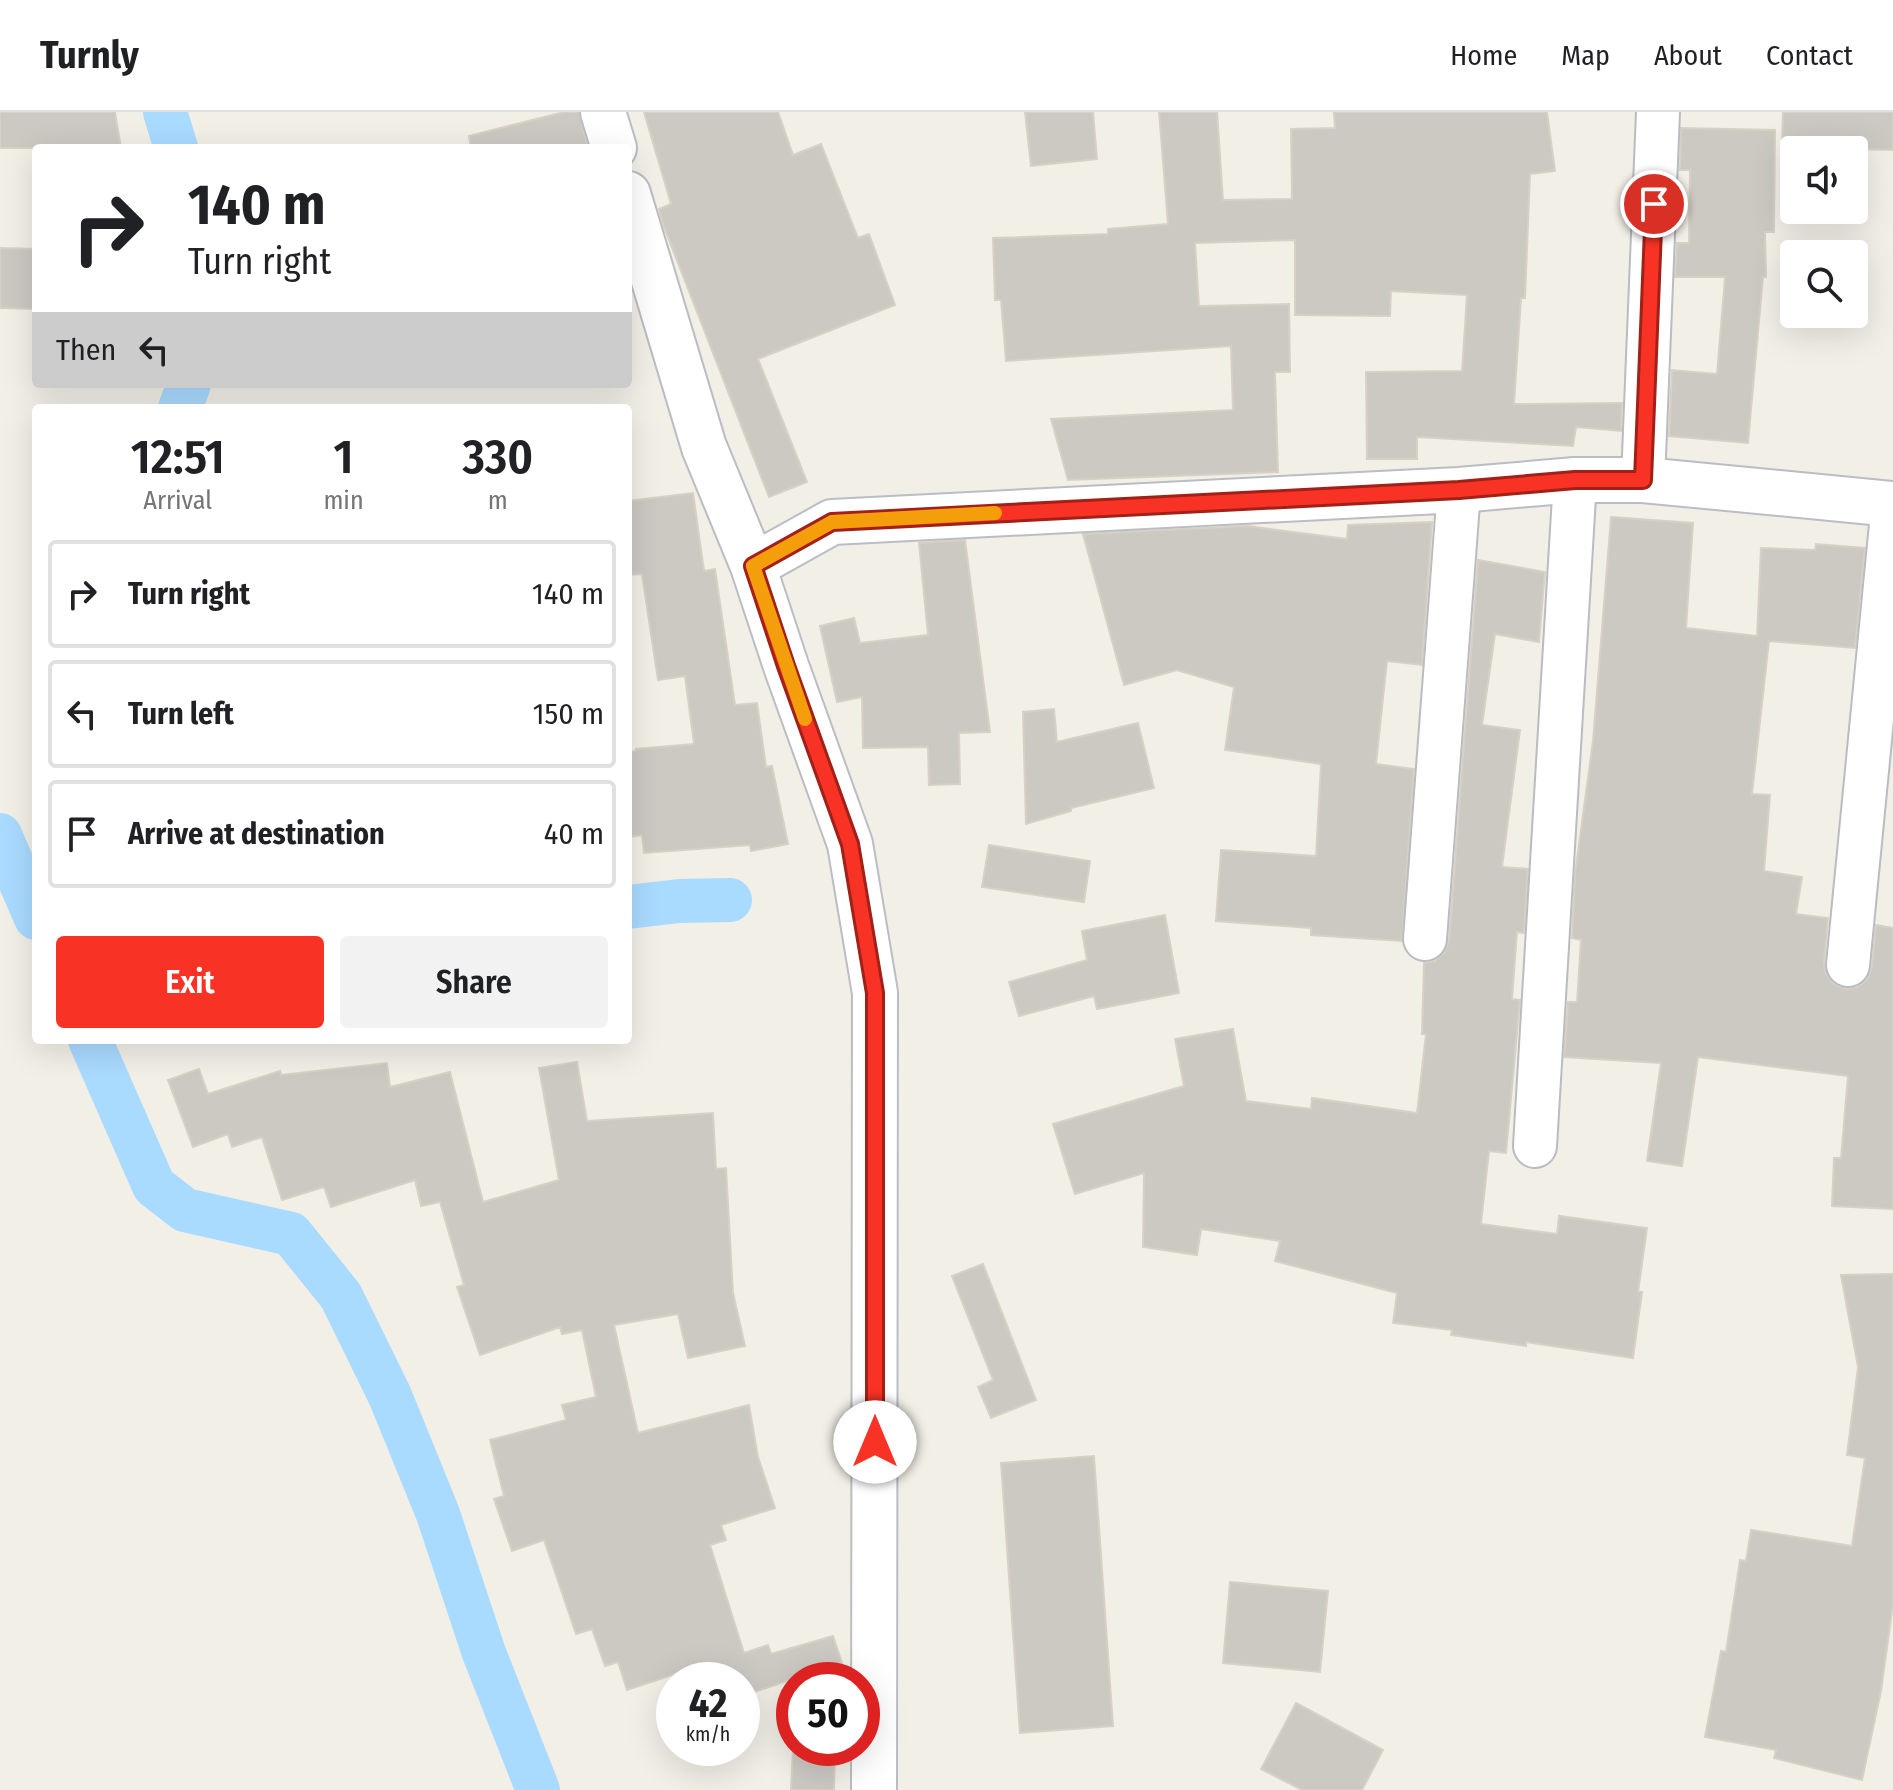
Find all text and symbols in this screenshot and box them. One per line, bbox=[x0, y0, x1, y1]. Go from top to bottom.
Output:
text: Turnly bbox=[40, 32, 139, 78]
text: Home bbox=[1450, 39, 1517, 72]
text: Map bbox=[1561, 39, 1610, 72]
text: About bbox=[1654, 39, 1722, 72]
text: Contact bbox=[1766, 39, 1853, 72]
map controls bbox=[1780, 136, 1868, 328]
button: sound bbox=[1780, 136, 1868, 224]
pin bbox=[1620, 170, 1688, 238]
text: 140 m bbox=[188, 172, 325, 239]
icon: right bbox=[56, 176, 160, 280]
icon: arrive bbox=[1632, 182, 1676, 226]
text: Turn right bbox=[188, 240, 331, 284]
button: search bbox=[1780, 240, 1868, 328]
icon: left bbox=[132, 328, 176, 372]
text: Then bbox=[56, 332, 116, 368]
text: 12:51 bbox=[131, 428, 225, 486]
text: 1 bbox=[334, 428, 353, 486]
text: 330 bbox=[462, 428, 533, 486]
text: Arrival bbox=[143, 485, 212, 516]
text: min bbox=[323, 485, 364, 516]
text: m bbox=[488, 485, 508, 516]
icon: right bbox=[60, 572, 104, 616]
text: Turn right bbox=[128, 576, 250, 612]
text: 140 m bbox=[532, 576, 604, 612]
icon: left bbox=[60, 692, 104, 736]
text: Turn left bbox=[128, 696, 234, 732]
text: 150 m bbox=[533, 696, 604, 732]
icon: arrive bbox=[60, 812, 104, 856]
text: Arrive at destination bbox=[128, 816, 385, 852]
text: 40 m bbox=[544, 816, 604, 852]
button: Exit bbox=[56, 936, 324, 1028]
button: Share bbox=[340, 936, 608, 1028]
position arrow bbox=[833, 1400, 917, 1484]
speed limit sign: 50 bbox=[776, 1662, 880, 1766]
text: 42 bbox=[689, 1680, 727, 1728]
text: km/h bbox=[686, 1722, 730, 1746]

